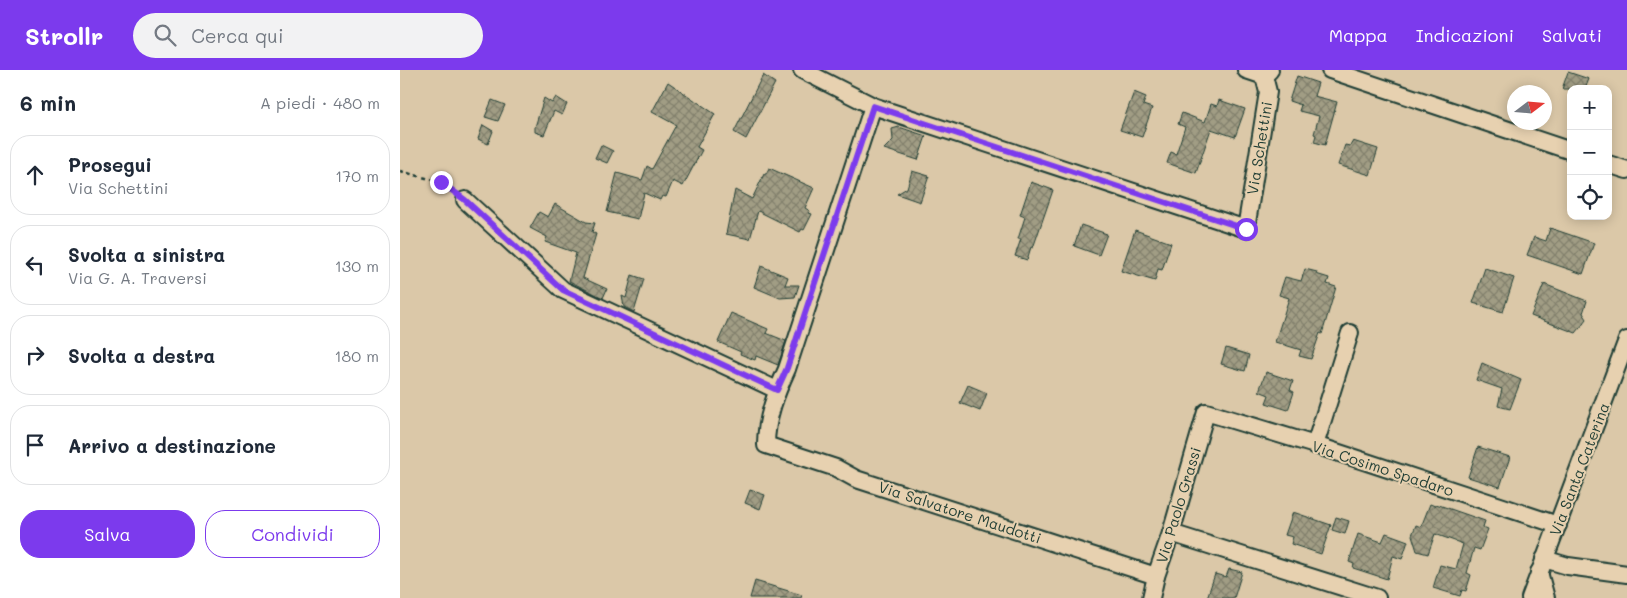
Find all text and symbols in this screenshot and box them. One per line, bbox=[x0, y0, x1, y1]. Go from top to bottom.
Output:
search box bbox=[133, 13, 483, 58]
text: Strollr bbox=[25, 20, 103, 51]
icon: search bbox=[151, 21, 179, 49]
text: Cerca qui bbox=[191, 23, 284, 48]
text: Mappa bbox=[1329, 23, 1388, 47]
text: Indicazioni bbox=[1416, 23, 1514, 47]
text: Salvati bbox=[1542, 23, 1602, 47]
north arrow bbox=[1507, 85, 1552, 130]
map controls bbox=[1567, 85, 1612, 220]
button: + bbox=[1567, 85, 1612, 130]
text: 6 min bbox=[20, 89, 76, 116]
text: A piedi · 480 m bbox=[260, 92, 380, 113]
street label: Via Schettini bbox=[1242, 100, 1276, 196]
button: − bbox=[1567, 130, 1612, 175]
text: Prosegui bbox=[68, 152, 152, 177]
icon: ahead bbox=[21, 161, 49, 189]
text: 170 m bbox=[335, 165, 379, 186]
route end bbox=[430, 171, 453, 194]
button: locate bbox=[1567, 175, 1612, 220]
text: Via Schettini bbox=[68, 177, 168, 198]
route start bbox=[1235, 218, 1258, 241]
text: Svolta a sinistra bbox=[68, 242, 225, 267]
icon: left bbox=[21, 251, 49, 279]
text: 130 m bbox=[335, 255, 379, 276]
text: Via G. A. Traversi bbox=[68, 267, 207, 288]
icon: right bbox=[21, 341, 49, 369]
text: Svolta a destra bbox=[68, 343, 215, 368]
text: 180 m bbox=[334, 345, 379, 366]
street label: Via Santa Caterina bbox=[1544, 400, 1614, 538]
icon: arrive bbox=[21, 431, 49, 459]
text: Arrivo a destinazione bbox=[68, 433, 276, 458]
street label: Via Cosimo Spadaro bbox=[1310, 436, 1456, 500]
street label: Via Paolo Grassi bbox=[1151, 445, 1205, 565]
street label: Via Salvatore Maudotti bbox=[876, 476, 1044, 548]
button: Salva bbox=[20, 510, 195, 558]
button: Condividi bbox=[205, 510, 380, 558]

